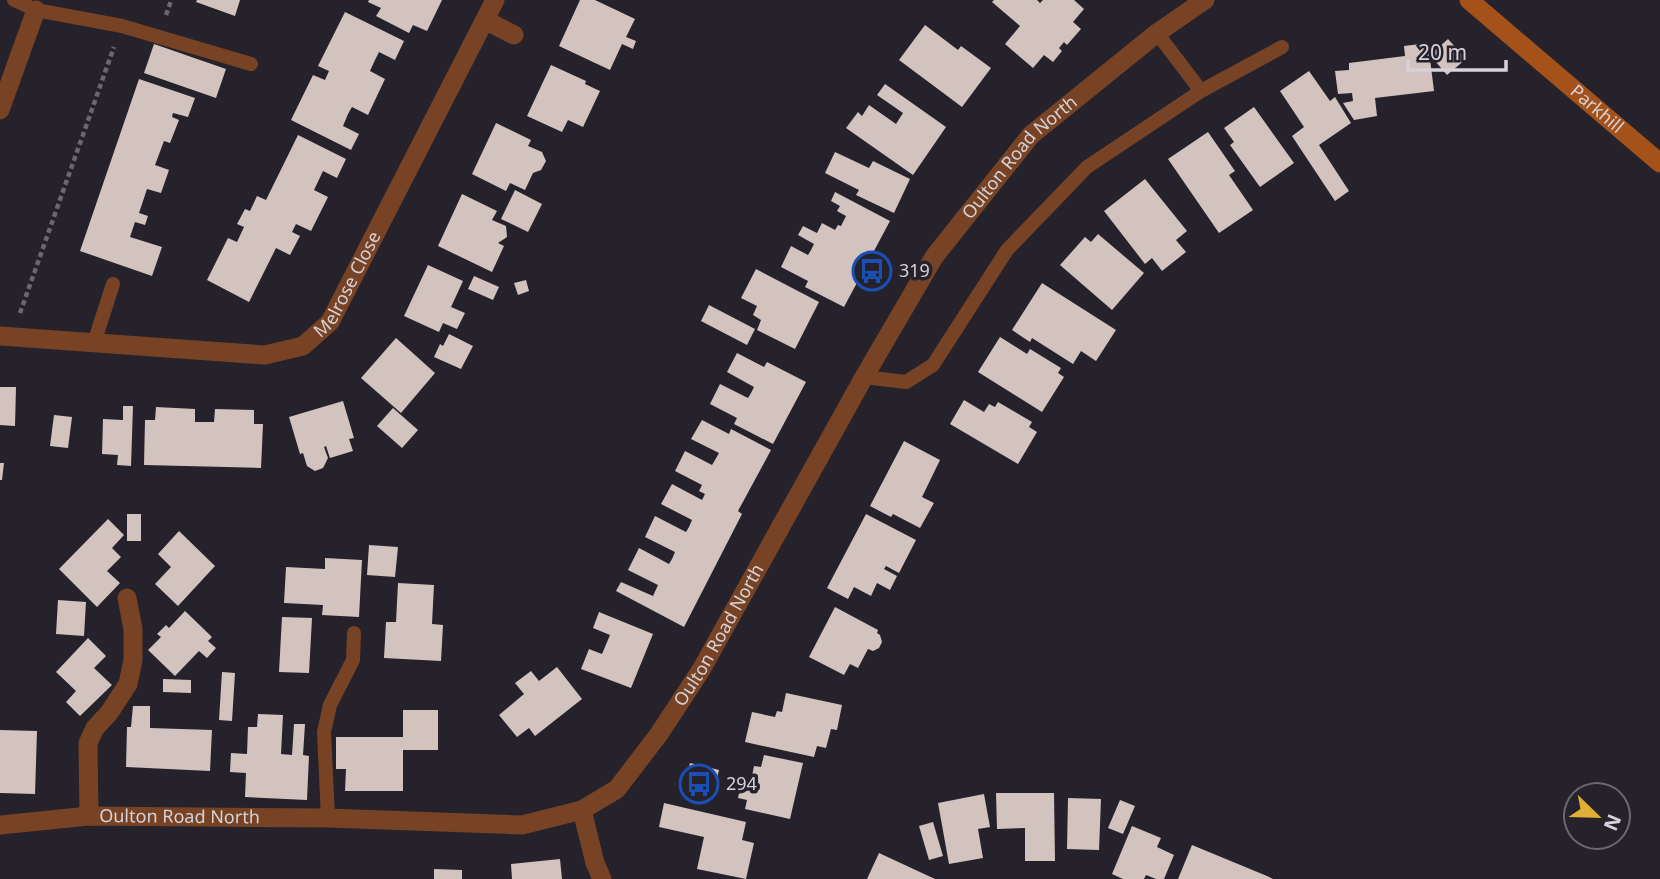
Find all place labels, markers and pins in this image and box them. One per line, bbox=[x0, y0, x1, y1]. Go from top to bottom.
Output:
bus stop icon: 319 bbox=[851, 250, 893, 292]
place label: 319 bbox=[899, 258, 930, 282]
bus stop icon: 294 bbox=[678, 763, 720, 805]
place label: 294 bbox=[726, 771, 757, 795]

